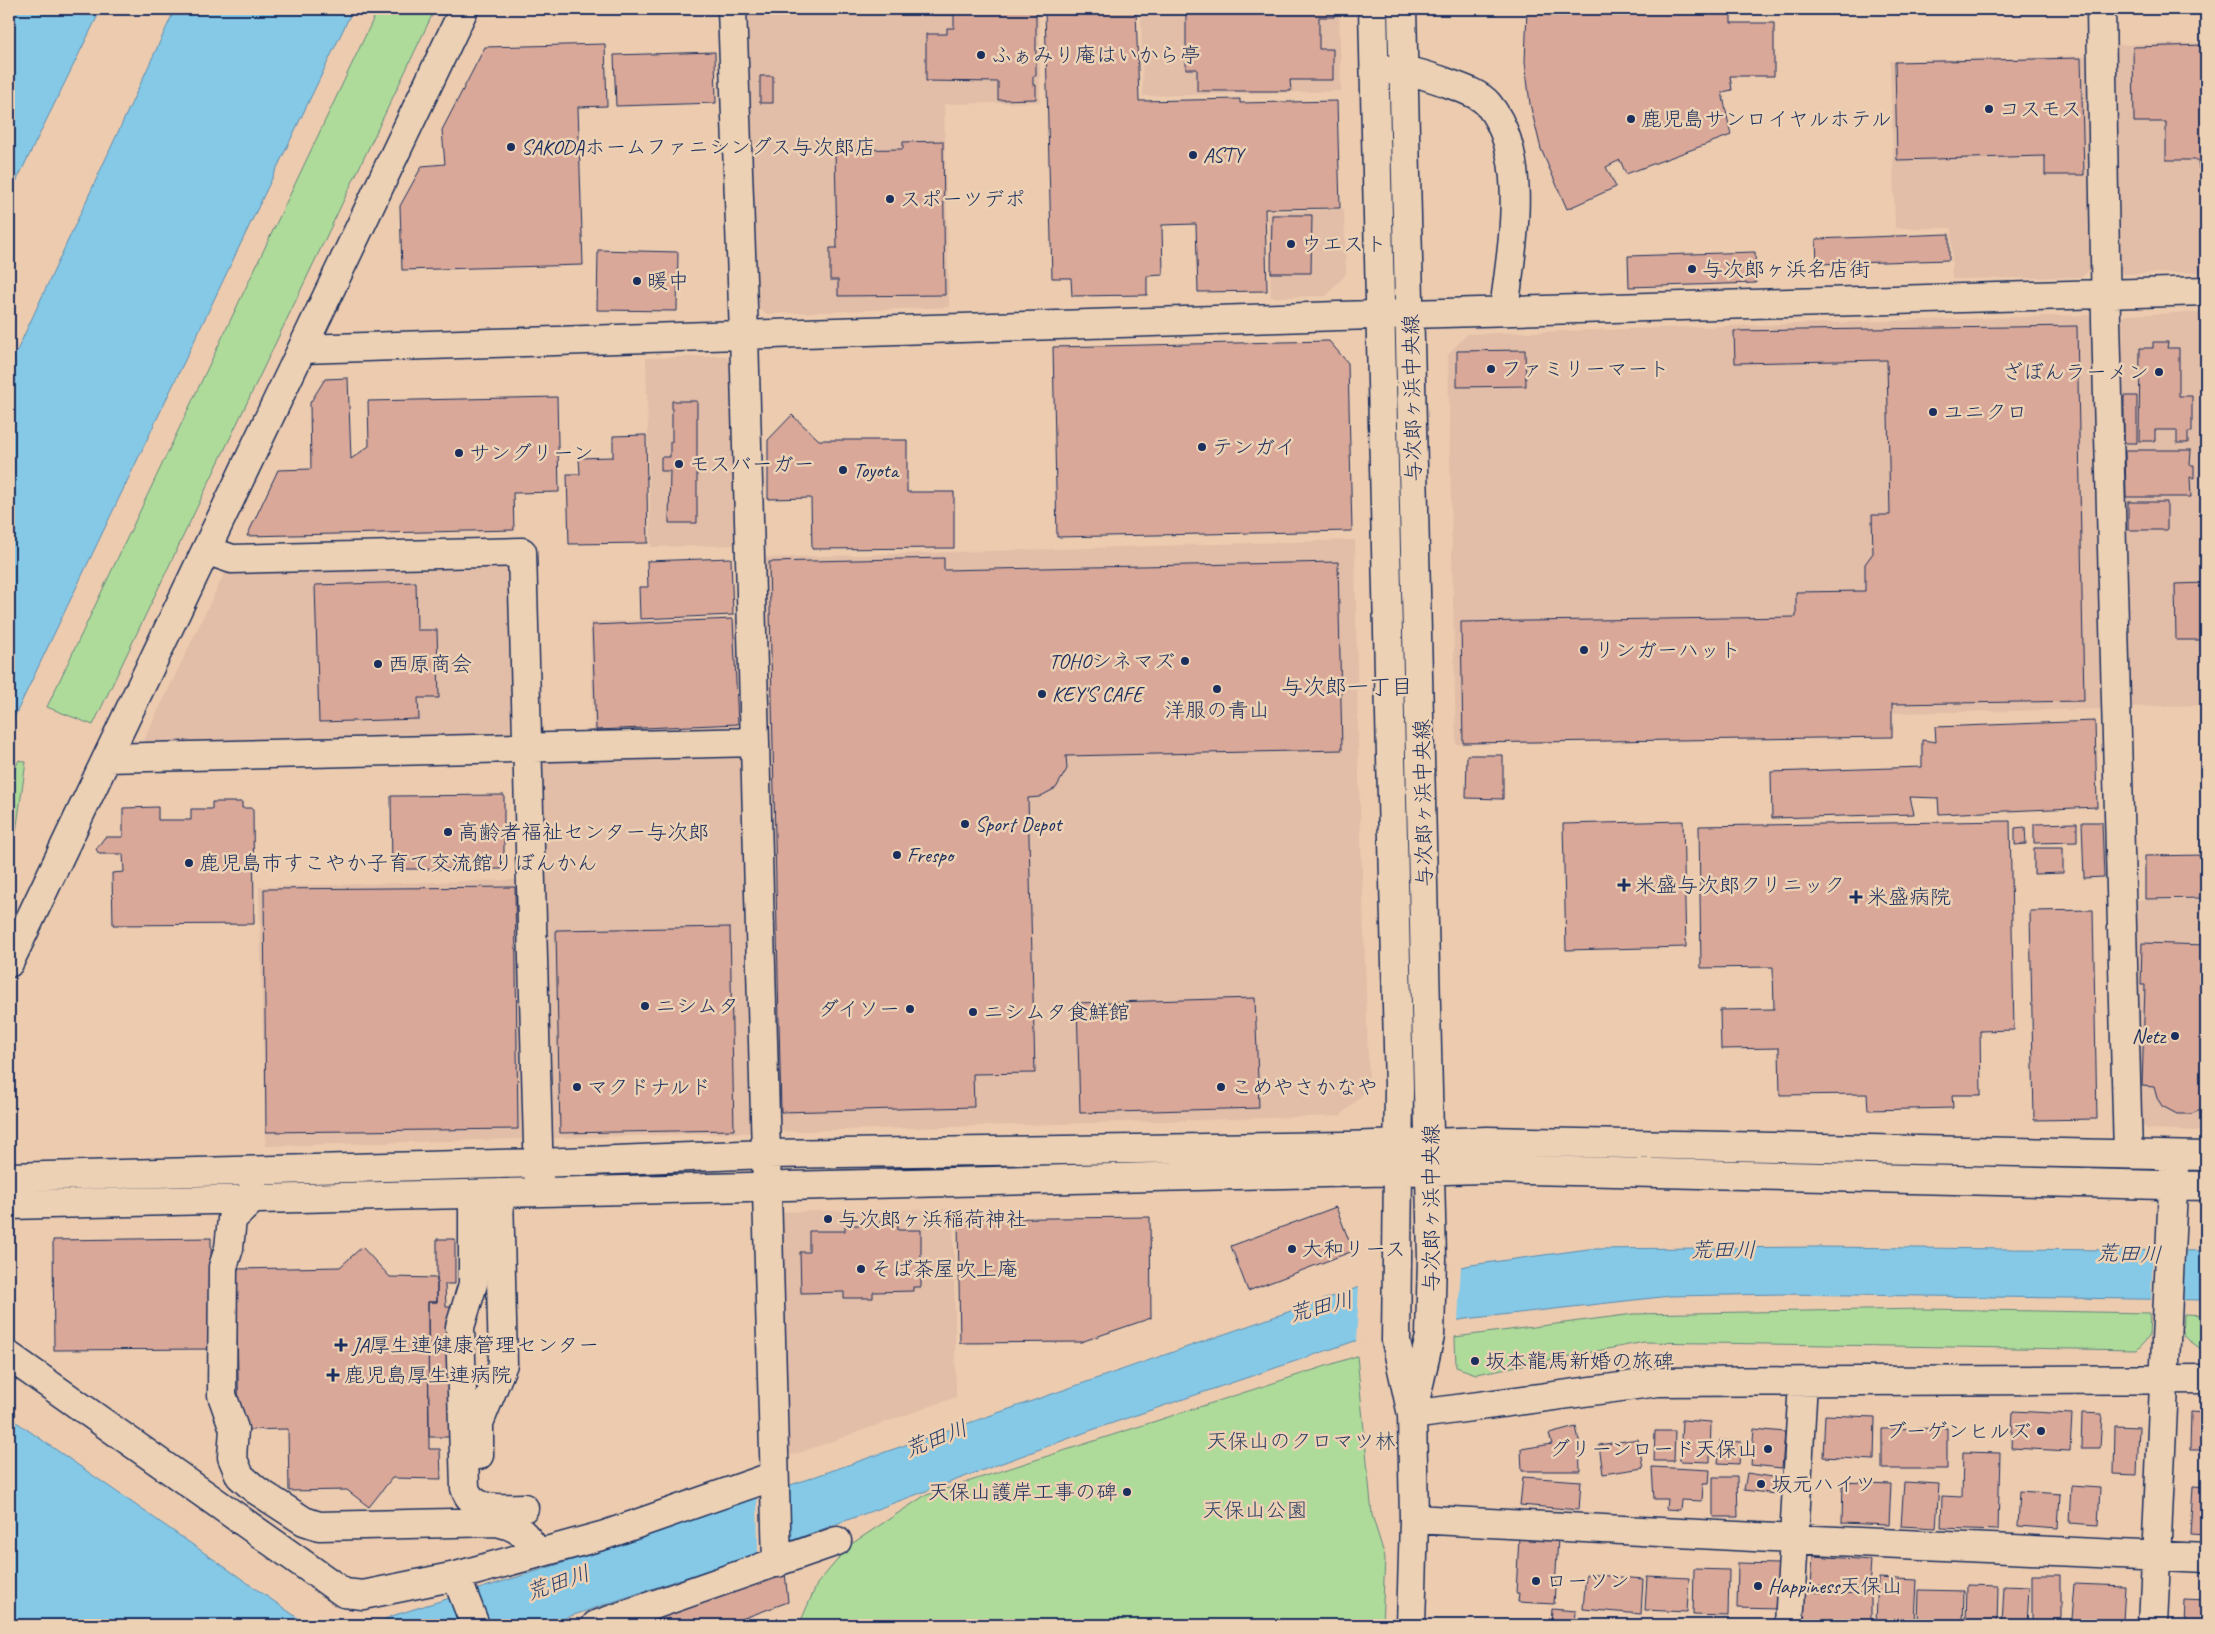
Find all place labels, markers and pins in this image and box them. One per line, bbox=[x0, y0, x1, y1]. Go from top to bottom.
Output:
place label: ふぁみり庵はいから亭 bbox=[991, 42, 1201, 68]
marker: ふぁみり庵はいから亭 bbox=[975, 49, 987, 61]
place label: コスモス bbox=[1999, 96, 2082, 122]
marker: コスモス bbox=[1983, 103, 1995, 115]
place label: 鹿児島サンロイヤルホテル bbox=[1641, 106, 1892, 132]
marker: 鹿児島サンロイヤルホテル bbox=[1625, 113, 1637, 125]
place label: SAKODAホームファニシングス与次郎店 bbox=[521, 134, 876, 160]
marker: SAKODAホームファニシングス与次郎店 bbox=[505, 141, 517, 153]
place label: ASTY bbox=[1203, 142, 1247, 168]
marker: ASTY bbox=[1187, 149, 1199, 161]
place label: スポーツデポ bbox=[900, 186, 1026, 212]
marker: スポーツデポ bbox=[884, 193, 896, 205]
place label: ウエスト bbox=[1301, 231, 1387, 257]
marker: ウエスト bbox=[1285, 238, 1297, 250]
place label: 与次郎ヶ浜名店街 bbox=[1702, 256, 1870, 282]
marker: 与次郎ヶ浜名店街 bbox=[1686, 263, 1698, 275]
place label: 暖中 bbox=[647, 268, 689, 294]
marker: 暖中 bbox=[631, 275, 643, 287]
place label: ファミリーマート bbox=[1501, 356, 1669, 382]
place label: ざぼんラーメン bbox=[2002, 359, 2149, 385]
marker: ファミリーマート bbox=[1485, 363, 1497, 375]
marker: ざぼんラーメン bbox=[2153, 366, 2165, 378]
place label: ユニクロ bbox=[1943, 399, 2027, 425]
marker: ユニクロ bbox=[1927, 406, 1939, 418]
place label: テンガイ bbox=[1212, 434, 1295, 460]
place label: サングリーン bbox=[469, 440, 594, 466]
marker: テンガイ bbox=[1196, 441, 1208, 453]
marker: サングリーン bbox=[453, 447, 465, 459]
place label: モスバーガー bbox=[689, 451, 815, 477]
place label: Toyota bbox=[853, 457, 900, 483]
marker: モスバーガー bbox=[673, 458, 685, 470]
marker: Toyota bbox=[837, 464, 849, 476]
place label: リンガーハット bbox=[1594, 637, 1741, 663]
marker: リンガーハット bbox=[1578, 644, 1590, 656]
place label: TOHOシネマズ bbox=[1049, 648, 1175, 674]
place label: 西原商会 bbox=[388, 651, 472, 677]
marker: TOHOシネマズ bbox=[1179, 655, 1191, 667]
marker: 西原商会 bbox=[372, 658, 384, 670]
place label: KEY'S CAFE bbox=[1052, 681, 1145, 707]
marker: 洋服の青山 bbox=[1211, 683, 1223, 695]
marker: KEY'S CAFE bbox=[1036, 688, 1048, 700]
place label: 洋服の青山 bbox=[1165, 697, 1270, 723]
place label: Sport Depot bbox=[975, 811, 1063, 837]
marker: Sport Depot bbox=[959, 818, 971, 830]
place label: 高齢者福祉センター与次郎 bbox=[458, 819, 709, 845]
marker: 高齢者福祉センター与次郎 bbox=[442, 826, 454, 838]
place label: Frespo bbox=[907, 842, 956, 868]
marker: Frespo bbox=[891, 849, 903, 861]
place label: 鹿児島市すこやか子育て交流館りぼんかん bbox=[199, 850, 598, 876]
marker: 鹿児島市すこやか子育て交流館りぼんかん bbox=[183, 857, 195, 869]
place label: 米盛与次郎クリニック bbox=[1635, 872, 1845, 898]
marker: 米盛与次郎クリニック bbox=[1617, 878, 1631, 892]
place label: 米盛病院 bbox=[1867, 884, 1951, 910]
marker: 米盛病院 bbox=[1849, 890, 1863, 904]
place label: ニシムタ bbox=[655, 993, 739, 1019]
place label: ダイソー bbox=[818, 996, 900, 1022]
place label: ニシムタ食鮮館 bbox=[983, 999, 1130, 1025]
marker: ニシムタ bbox=[639, 1000, 651, 1012]
marker: ダイソー bbox=[904, 1003, 916, 1015]
marker: ニシムタ食鮮館 bbox=[967, 1006, 979, 1018]
place label: Netz bbox=[2132, 1023, 2167, 1049]
marker: Netz bbox=[2169, 1030, 2181, 1042]
place label: マクドナルド bbox=[587, 1074, 711, 1100]
place label: こめやさかなや bbox=[1231, 1074, 1378, 1100]
marker: マクドナルド bbox=[571, 1081, 583, 1093]
marker: こめやさかなや bbox=[1215, 1081, 1227, 1093]
place label: 与次郎ヶ浜稲荷神社 bbox=[838, 1206, 1027, 1232]
marker: 与次郎ヶ浜稲荷神社 bbox=[822, 1213, 834, 1225]
place label: 大和リース bbox=[1302, 1236, 1406, 1262]
marker: 大和リース bbox=[1286, 1243, 1298, 1255]
place label: そば茶屋吹上庵 bbox=[871, 1256, 1018, 1282]
marker: そば茶屋吹上庵 bbox=[855, 1263, 867, 1275]
place label: JA厚生連健康管理センター bbox=[351, 1332, 599, 1358]
marker: JA厚生連健康管理センター bbox=[334, 1338, 348, 1352]
place label: 坂本龍馬新婚の旅碑 bbox=[1485, 1348, 1674, 1374]
marker: 坂本龍馬新婚の旅碑 bbox=[1469, 1355, 1481, 1367]
place label: 鹿児島厚生連病院 bbox=[344, 1362, 512, 1388]
marker: 鹿児島厚生連病院 bbox=[326, 1368, 340, 1382]
place label: ブーゲンヒルズ bbox=[1885, 1418, 2031, 1444]
marker: ブーゲンヒルズ bbox=[2035, 1425, 2047, 1437]
place label: グリーンロード天保山 bbox=[1549, 1436, 1758, 1462]
marker: グリーンロード天保山 bbox=[1762, 1443, 1774, 1455]
place label: 坂元ハイツ bbox=[1771, 1471, 1876, 1497]
marker: 坂元ハイツ bbox=[1755, 1478, 1767, 1490]
place label: 天保山護岸工事の碑 bbox=[928, 1479, 1117, 1505]
marker: 天保山護岸工事の碑 bbox=[1121, 1486, 1133, 1498]
place label: ローソン bbox=[1546, 1568, 1630, 1594]
place label: Happiness天保山 bbox=[1768, 1573, 1902, 1599]
marker: ローソン bbox=[1530, 1575, 1542, 1587]
marker: Happiness天保山 bbox=[1752, 1580, 1764, 1592]

